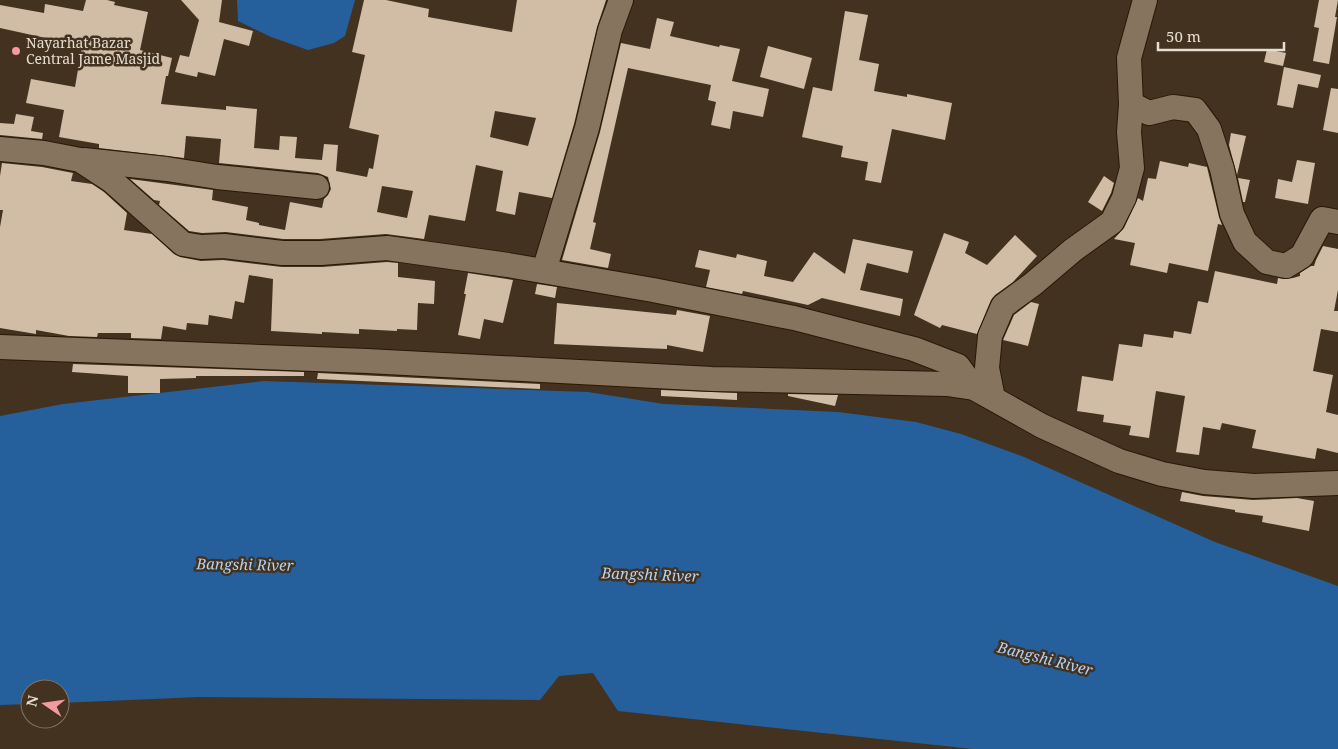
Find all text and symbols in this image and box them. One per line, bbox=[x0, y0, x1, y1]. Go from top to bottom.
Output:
scale bar bbox=[1158, 20, 1284, 52]
text: 50 m bbox=[1166, 26, 1201, 46]
place label: Nayarhat Bazar Central Jame Masjid bbox=[26, 33, 160, 68]
marker: Nayarhat Bazar Central Jame Masjid bbox=[10, 45, 22, 57]
water label: Bangshi River bbox=[195, 553, 295, 575]
water label: Bangshi River bbox=[600, 562, 700, 586]
water label: Bangshi River bbox=[995, 636, 1096, 680]
north arrow bbox=[20, 679, 70, 729]
text: N bbox=[21, 693, 42, 708]

